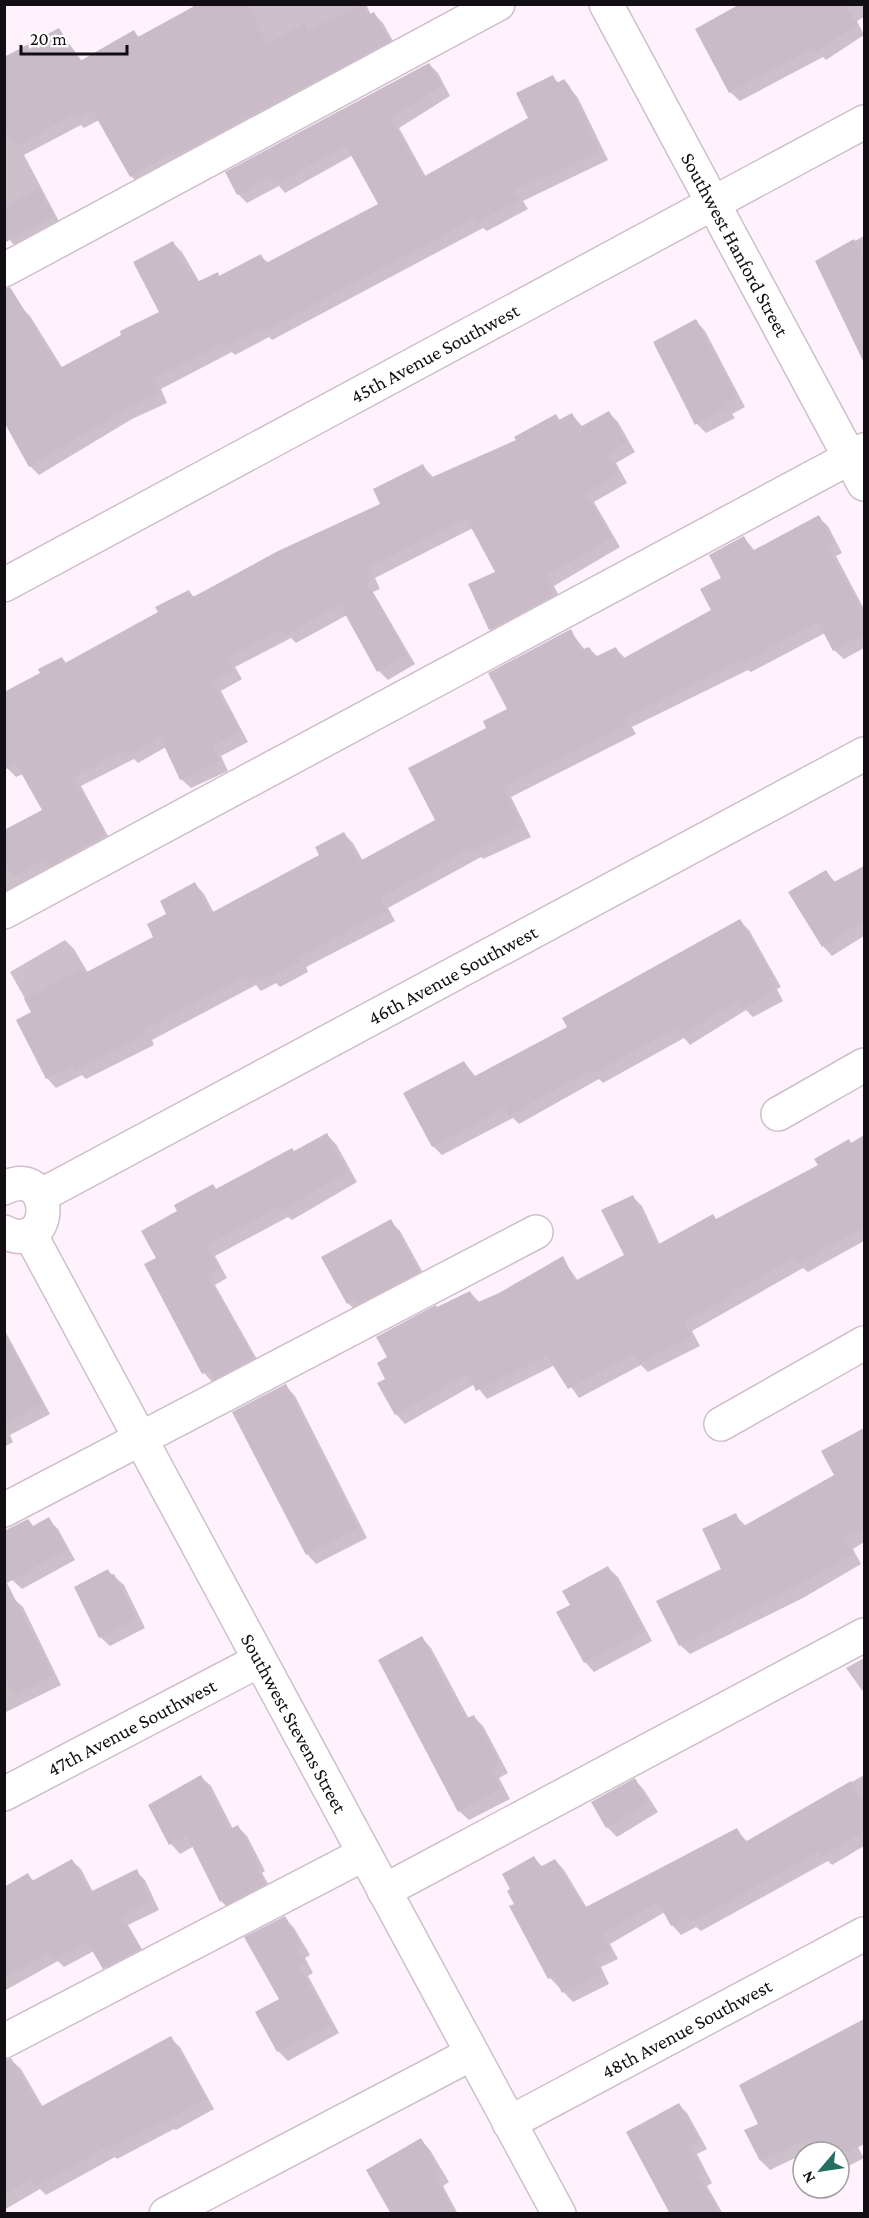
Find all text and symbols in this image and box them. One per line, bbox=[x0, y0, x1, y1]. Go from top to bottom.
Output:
scale bar bbox=[21, 18, 128, 56]
text: 20 m bbox=[30, 29, 67, 49]
street label: Southwest Hanford Street bbox=[677, 149, 794, 341]
street label: 45th Avenue Southwest bbox=[346, 299, 523, 408]
street label: 46th Avenue Southwest bbox=[364, 920, 541, 1029]
street label: Southwest Stevens Street bbox=[237, 1630, 352, 1817]
street label: 47th Avenue Southwest bbox=[43, 1674, 220, 1780]
street label: 48th Avenue Southwest bbox=[598, 1974, 776, 2083]
north arrow bbox=[791, 2140, 851, 2200]
text: N bbox=[798, 2168, 818, 2186]

